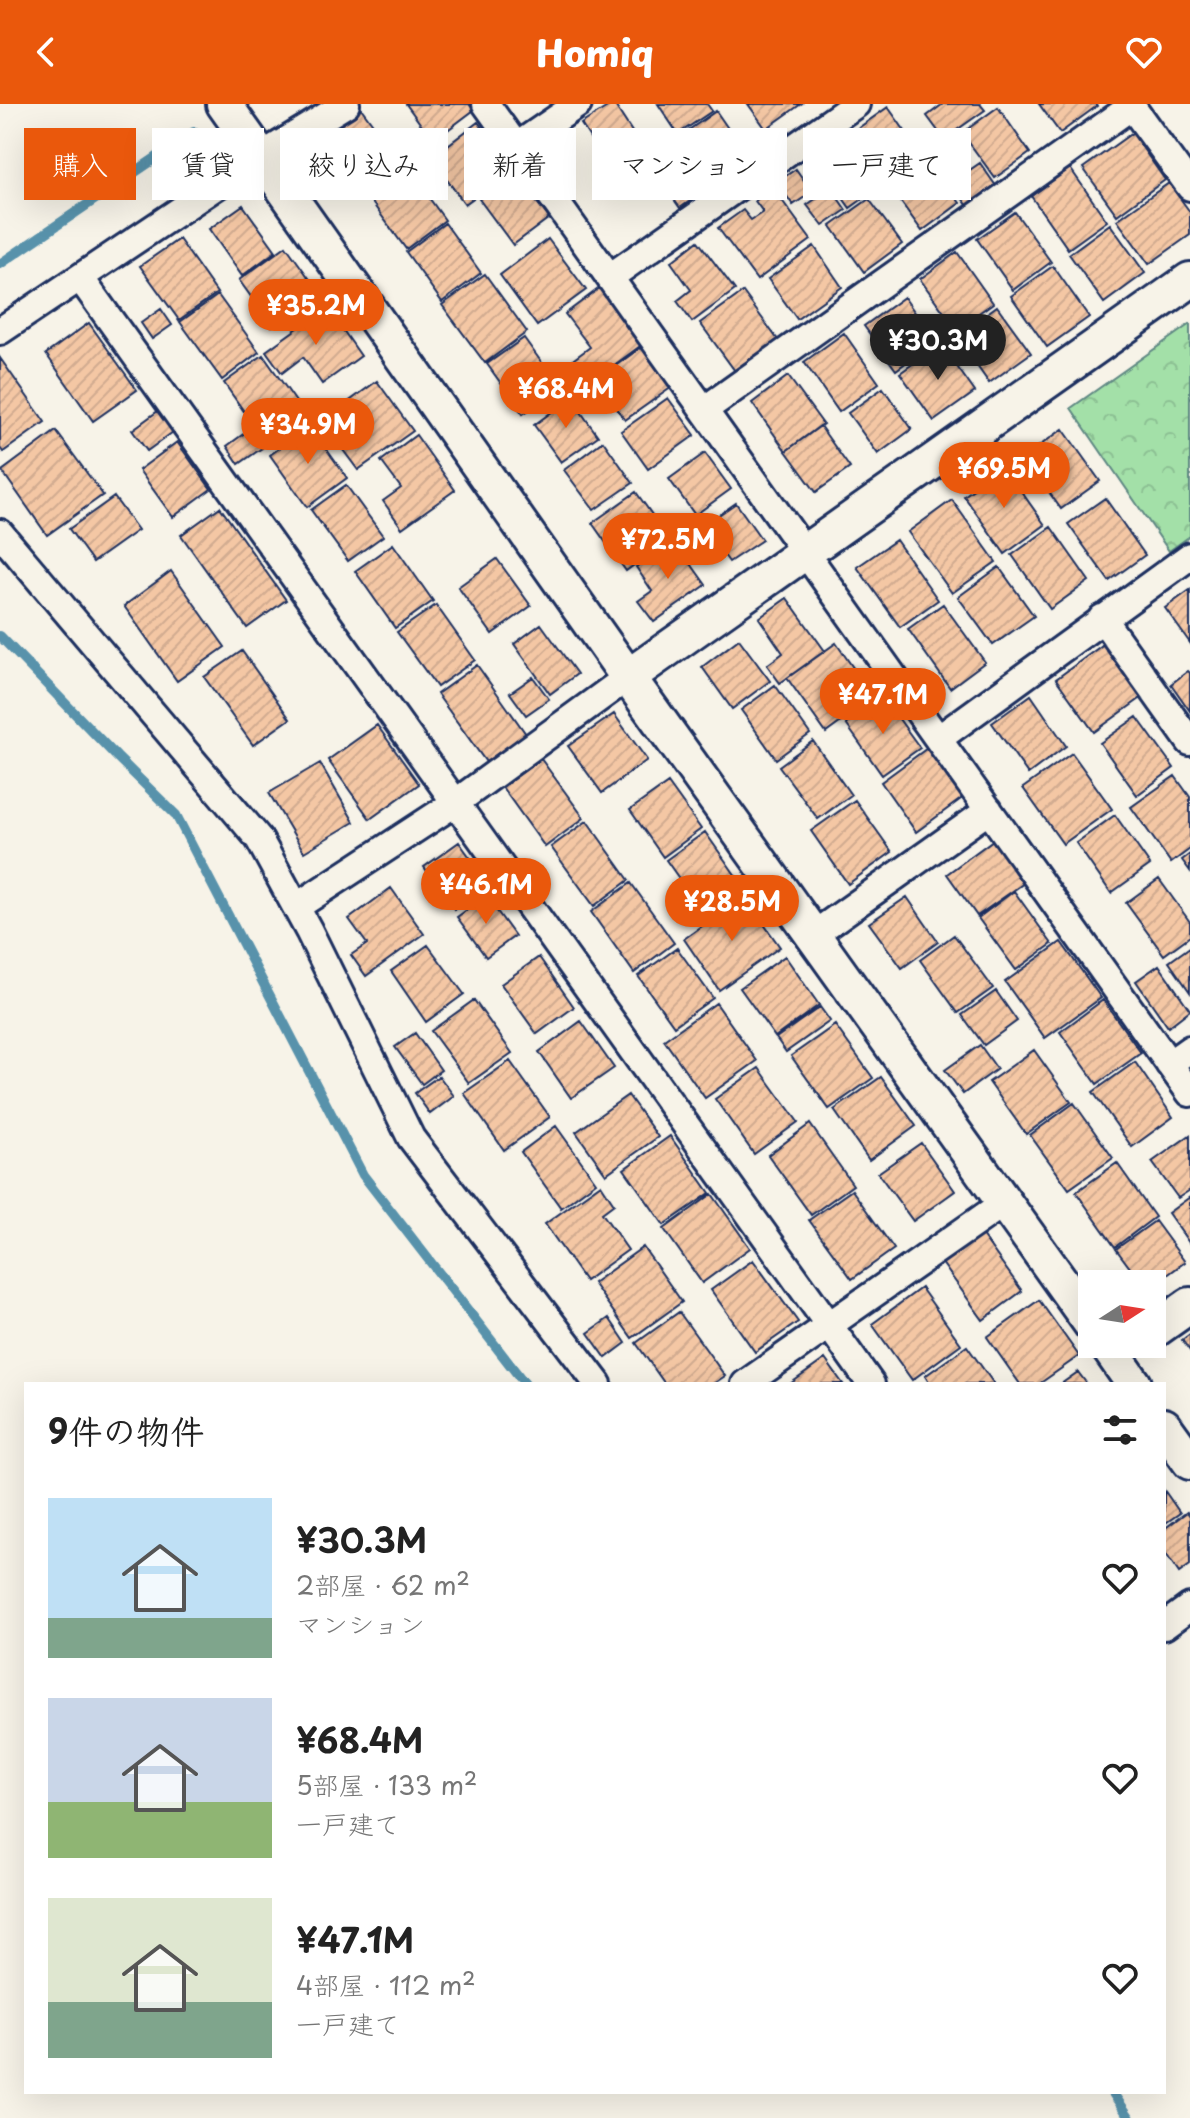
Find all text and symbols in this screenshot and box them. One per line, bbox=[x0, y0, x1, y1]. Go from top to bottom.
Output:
text: Homiq bbox=[536, 25, 654, 79]
icon: back bbox=[24, 30, 68, 74]
icon: heart bbox=[1122, 30, 1166, 74]
chip: 購入 bbox=[24, 128, 136, 200]
chip: 賃貸 bbox=[152, 128, 264, 200]
chip: 絞り込み bbox=[280, 128, 448, 200]
chip: 新着 bbox=[464, 128, 576, 200]
chip: マンション bbox=[592, 128, 787, 200]
chip: 一戸建て bbox=[803, 128, 971, 200]
pin: ¥35.2M bbox=[251, 279, 381, 347]
text: ¥35.2M bbox=[266, 285, 366, 324]
pin: ¥30.3M bbox=[873, 314, 1003, 382]
text: ¥30.3M bbox=[888, 320, 988, 359]
pin: ¥68.4M bbox=[501, 362, 631, 430]
text: ¥68.4M bbox=[517, 368, 615, 407]
pin: ¥34.9M bbox=[243, 398, 373, 466]
text: ¥34.9M bbox=[259, 404, 357, 443]
pin: ¥69.5M bbox=[939, 442, 1069, 510]
text: ¥69.5M bbox=[957, 448, 1051, 487]
pin: ¥72.5M bbox=[603, 513, 733, 581]
text: ¥72.5M bbox=[620, 519, 716, 558]
pin: ¥47.1M bbox=[818, 668, 948, 736]
text: ¥47.1M bbox=[838, 674, 928, 713]
pin: ¥46.1M bbox=[421, 858, 551, 926]
text: ¥46.1M bbox=[439, 864, 533, 903]
pin: ¥28.5M bbox=[667, 875, 797, 943]
text: ¥28.5M bbox=[683, 881, 781, 920]
north arrow bbox=[1078, 1270, 1166, 1358]
map controls bbox=[1078, 1270, 1166, 1358]
text: 9件の物件 bbox=[48, 1404, 204, 1456]
icon: filters bbox=[1098, 1408, 1142, 1452]
text: ¥30.3M bbox=[296, 1513, 427, 1565]
icon: home bbox=[112, 1530, 208, 1626]
icon: heart bbox=[1098, 1556, 1142, 1600]
text: 2部屋 · 62 m² bbox=[296, 1565, 470, 1604]
text: マンション bbox=[296, 1604, 425, 1643]
text: ¥68.4M bbox=[296, 1713, 423, 1765]
icon: home bbox=[112, 1730, 208, 1826]
icon: heart bbox=[1098, 1756, 1142, 1800]
text: 5部屋 · 133 m² bbox=[296, 1765, 477, 1804]
text: 一戸建て bbox=[296, 1804, 400, 1843]
text: ¥47.1M bbox=[296, 1913, 414, 1965]
icon: home bbox=[112, 1930, 208, 2026]
icon: heart bbox=[1098, 1956, 1142, 2000]
text: 4部屋 · 112 m² bbox=[296, 1965, 476, 2004]
text: 一戸建て bbox=[296, 2004, 400, 2043]

